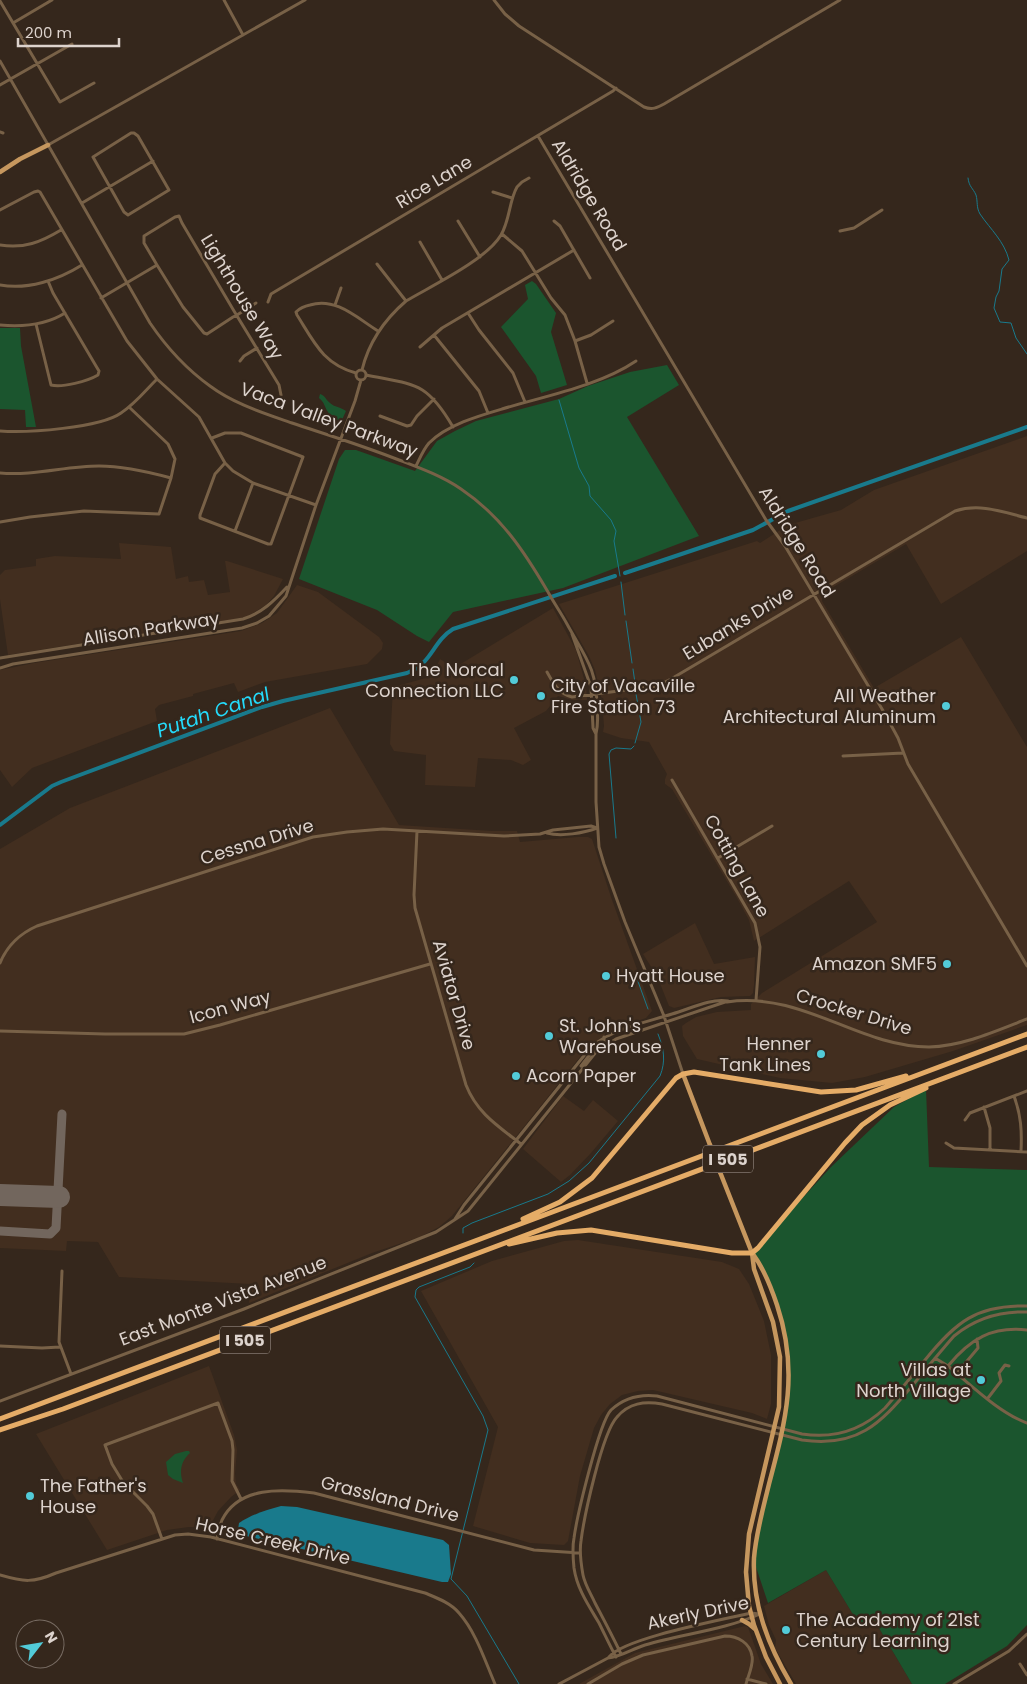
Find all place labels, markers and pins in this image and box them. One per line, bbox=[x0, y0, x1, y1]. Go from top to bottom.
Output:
place label: The Norcal Connection LLC bbox=[365, 657, 504, 703]
place label: City of Vacaville Fire Station 73 bbox=[551, 673, 695, 719]
marker: The Norcal Connection LLC bbox=[508, 674, 520, 686]
place label: All Weather Architectural Aluminum bbox=[723, 683, 936, 729]
marker: City of Vacaville Fire Station 73 bbox=[535, 690, 547, 702]
marker: All Weather Architectural Aluminum bbox=[940, 700, 952, 712]
place label: Amazon SMF5 bbox=[812, 951, 937, 976]
marker: Amazon SMF5 bbox=[941, 958, 953, 970]
place label: Hyatt House bbox=[616, 963, 725, 988]
marker: Hyatt House bbox=[600, 970, 612, 982]
place label: St. John's Warehouse bbox=[559, 1013, 662, 1059]
marker: St. John's Warehouse bbox=[543, 1030, 555, 1042]
place label: Henner Tank Lines bbox=[719, 1031, 811, 1077]
marker: Henner Tank Lines bbox=[815, 1048, 827, 1060]
place label: Acorn Paper bbox=[526, 1063, 637, 1088]
marker: Acorn Paper bbox=[510, 1070, 522, 1082]
place label: Villas at North Village bbox=[856, 1357, 971, 1403]
marker: Villas at North Village bbox=[975, 1374, 987, 1386]
place label: The Father's House bbox=[40, 1473, 147, 1519]
marker: The Father's House bbox=[24, 1490, 36, 1502]
place label: The Academy of 21st Century Learning bbox=[796, 1607, 980, 1653]
marker: The Academy of 21st Century Learning bbox=[780, 1624, 792, 1636]

